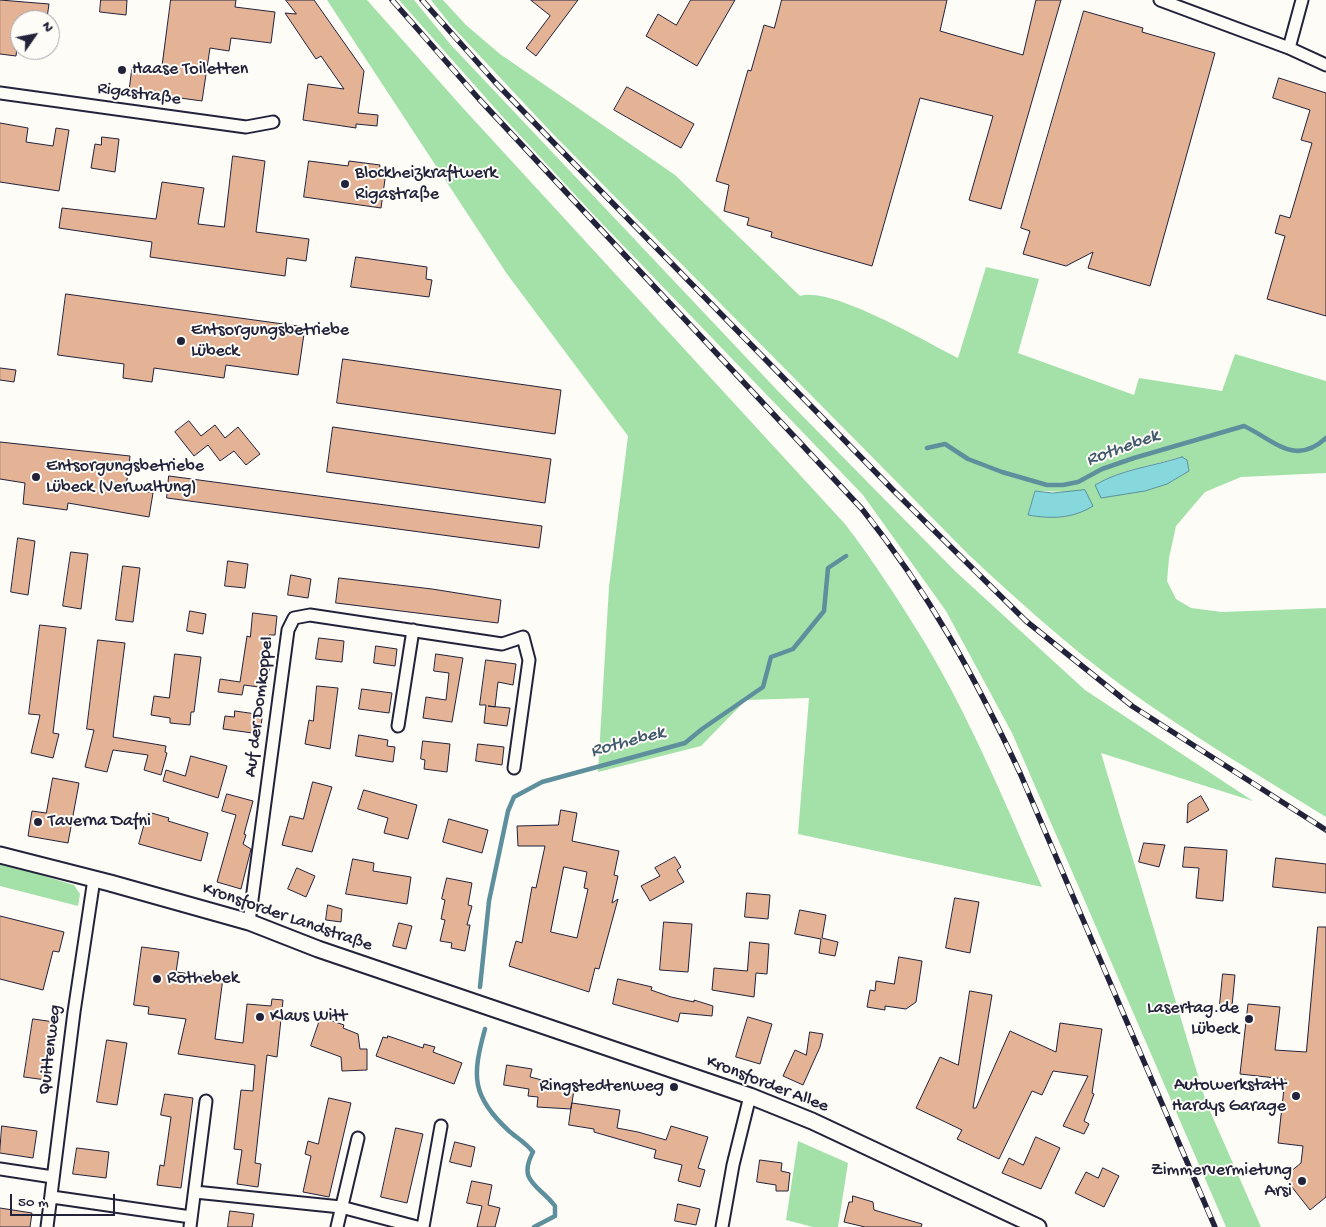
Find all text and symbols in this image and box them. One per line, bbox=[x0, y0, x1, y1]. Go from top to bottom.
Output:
north arrow bbox=[10, 10, 60, 60]
text: N bbox=[38, 19, 57, 36]
place label: Haase Toiletten bbox=[132, 59, 248, 81]
marker: Haase Toiletten bbox=[116, 64, 128, 76]
street label: Rigastraße bbox=[96, 78, 182, 112]
place label: Blockheizkraftwerk Rigastraße bbox=[355, 163, 497, 205]
marker: Blockheizkraftwerk Rigastraße bbox=[339, 178, 351, 190]
place label: Entsorgungsbetriebe Lübeck bbox=[191, 320, 349, 362]
marker: Entsorgungsbetriebe Lübeck bbox=[175, 335, 187, 347]
water label: Rothebek bbox=[1083, 425, 1163, 473]
place label: Entsorgungsbetriebe Lübeck (Verwaltung) bbox=[46, 456, 204, 498]
marker: Entsorgungsbetriebe Lübeck (Verwaltung) bbox=[30, 471, 42, 483]
street label: Auf der Domkoppel bbox=[241, 635, 279, 779]
water label: Rothebek bbox=[588, 722, 668, 764]
place label: Taverna Dafni bbox=[48, 811, 151, 833]
marker: Taverna Dafni bbox=[32, 816, 44, 828]
street label: Kronsforder Landstraße bbox=[199, 879, 375, 957]
place label: Rothebek bbox=[167, 968, 239, 990]
marker: Rothebek bbox=[151, 973, 163, 985]
place label: Lasertag.de Lübeck bbox=[1147, 998, 1239, 1040]
street label: Quittenweg bbox=[35, 1004, 67, 1096]
place label: Klaus Witt bbox=[270, 1006, 347, 1028]
marker: Klaus Witt bbox=[254, 1011, 266, 1023]
marker: Lasertag.de Lübeck bbox=[1243, 1013, 1255, 1025]
street label: Kronsforder Allee bbox=[703, 1052, 831, 1118]
place label: Autowerkstatt Hardys Garage bbox=[1172, 1075, 1286, 1118]
place label: Ringstedtenweg bbox=[539, 1076, 664, 1098]
marker: Ringstedtenweg bbox=[668, 1081, 680, 1093]
marker: Autowerkstatt Hardys Garage bbox=[1290, 1090, 1302, 1102]
place label: Zimmervermietung Arsi bbox=[1151, 1160, 1292, 1202]
marker: Zimmervermietung Arsi bbox=[1296, 1175, 1308, 1187]
scale bar bbox=[12, 1184, 118, 1216]
text: 50 m bbox=[18, 1194, 49, 1212]

